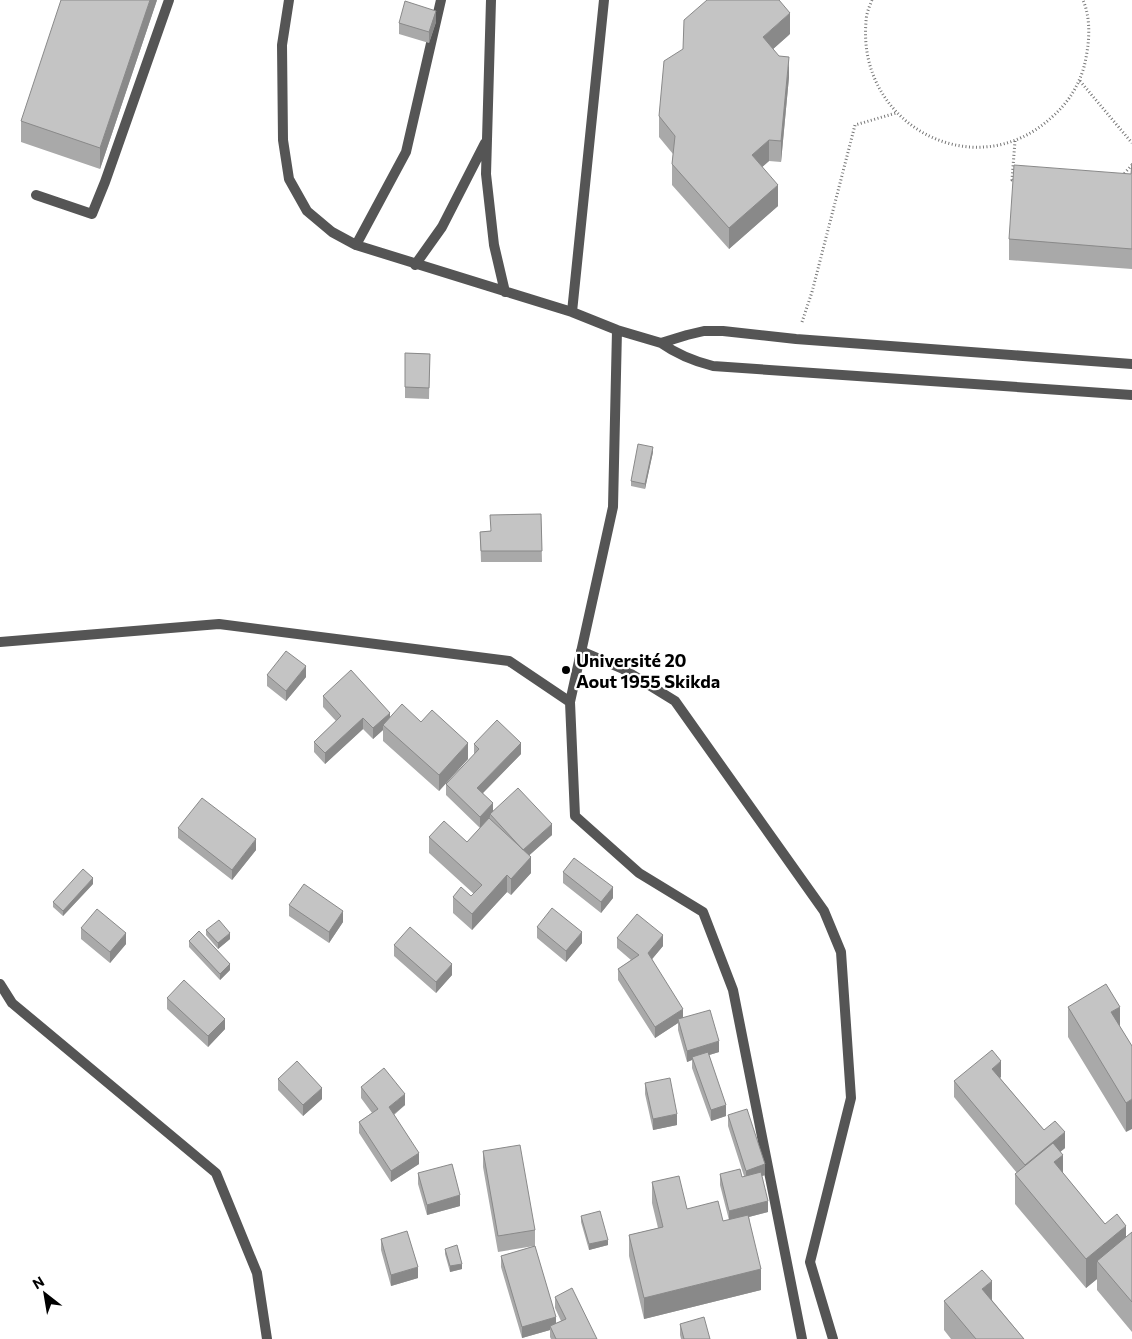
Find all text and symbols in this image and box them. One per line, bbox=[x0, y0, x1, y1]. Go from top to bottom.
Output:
place label: Université 20 Aout 1955 Skikda bbox=[576, 649, 720, 692]
marker: Université 20 Aout 1955 Skikda bbox=[560, 664, 572, 676]
north arrow bbox=[20, 1269, 70, 1319]
text: N bbox=[29, 1272, 47, 1292]

